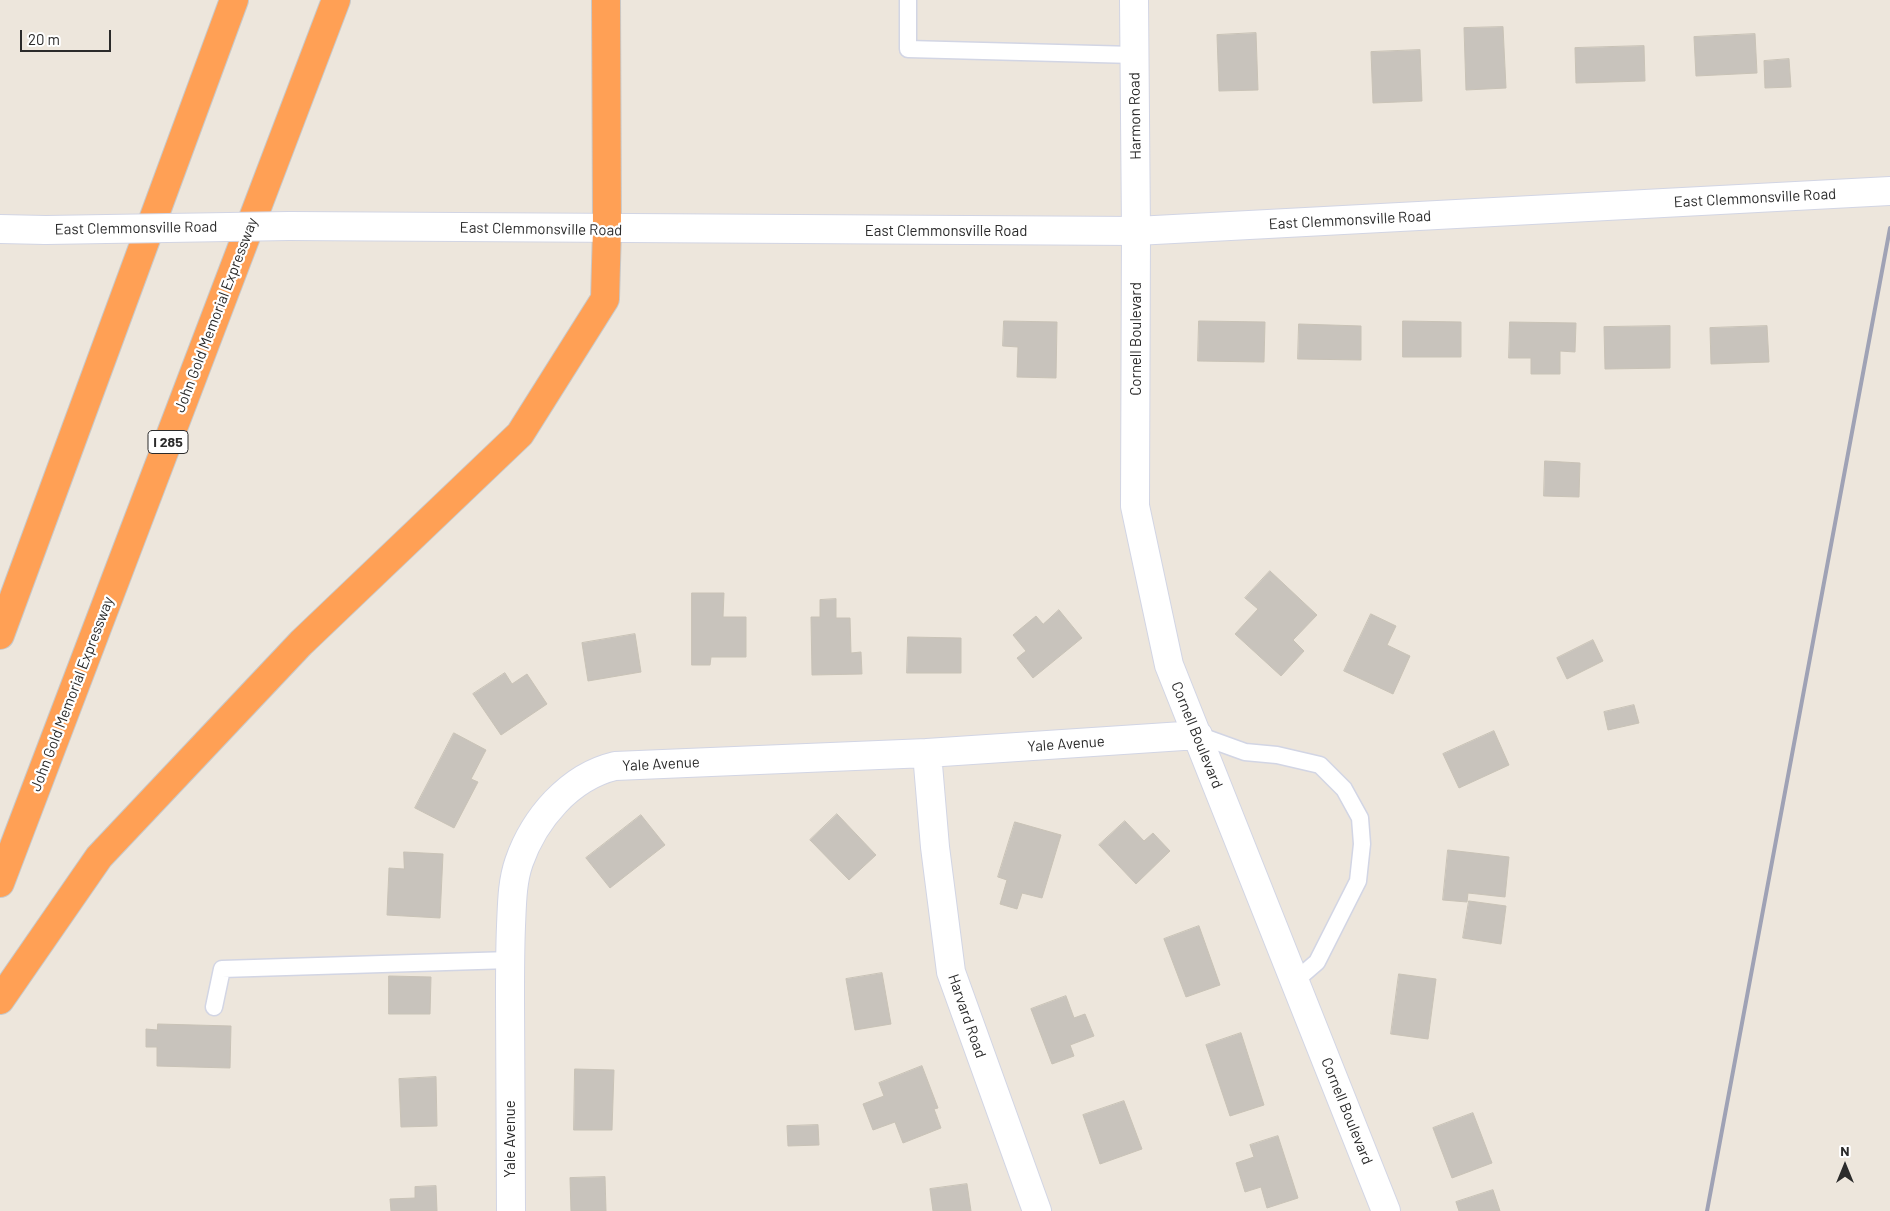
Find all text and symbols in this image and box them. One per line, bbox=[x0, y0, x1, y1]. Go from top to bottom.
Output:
scale bar bbox=[22, 20, 114, 52]
text: 20 m bbox=[28, 30, 60, 48]
street label: Harmon Road bbox=[1125, 72, 1145, 160]
street label: East Clemmonsville Road bbox=[1673, 185, 1837, 211]
street label: East Clemmonsville Road bbox=[1268, 207, 1432, 233]
street label: John Gold Memorial Expressway bbox=[170, 215, 262, 415]
street label: East Clemmonsville Road bbox=[55, 218, 217, 238]
street label: East Clemmonsville Road bbox=[460, 219, 622, 239]
street label: East Clemmonsville Road bbox=[865, 222, 1027, 240]
street label: Cornell Boulevard bbox=[1127, 282, 1145, 396]
road number: I 285 bbox=[148, 431, 188, 454]
street label: John Gold Memorial Expressway bbox=[26, 594, 118, 794]
street label: Cornell Boulevard bbox=[1167, 679, 1227, 791]
street label: Yale Avenue bbox=[1027, 732, 1105, 756]
street label: Yale Avenue bbox=[622, 753, 700, 775]
street label: Harvard Road bbox=[944, 972, 990, 1060]
street label: Cornell Boulevard bbox=[1317, 1055, 1377, 1167]
street label: Yale Avenue bbox=[501, 1100, 519, 1178]
north arrow bbox=[1820, 1141, 1870, 1191]
text: N bbox=[1840, 1142, 1850, 1159]

